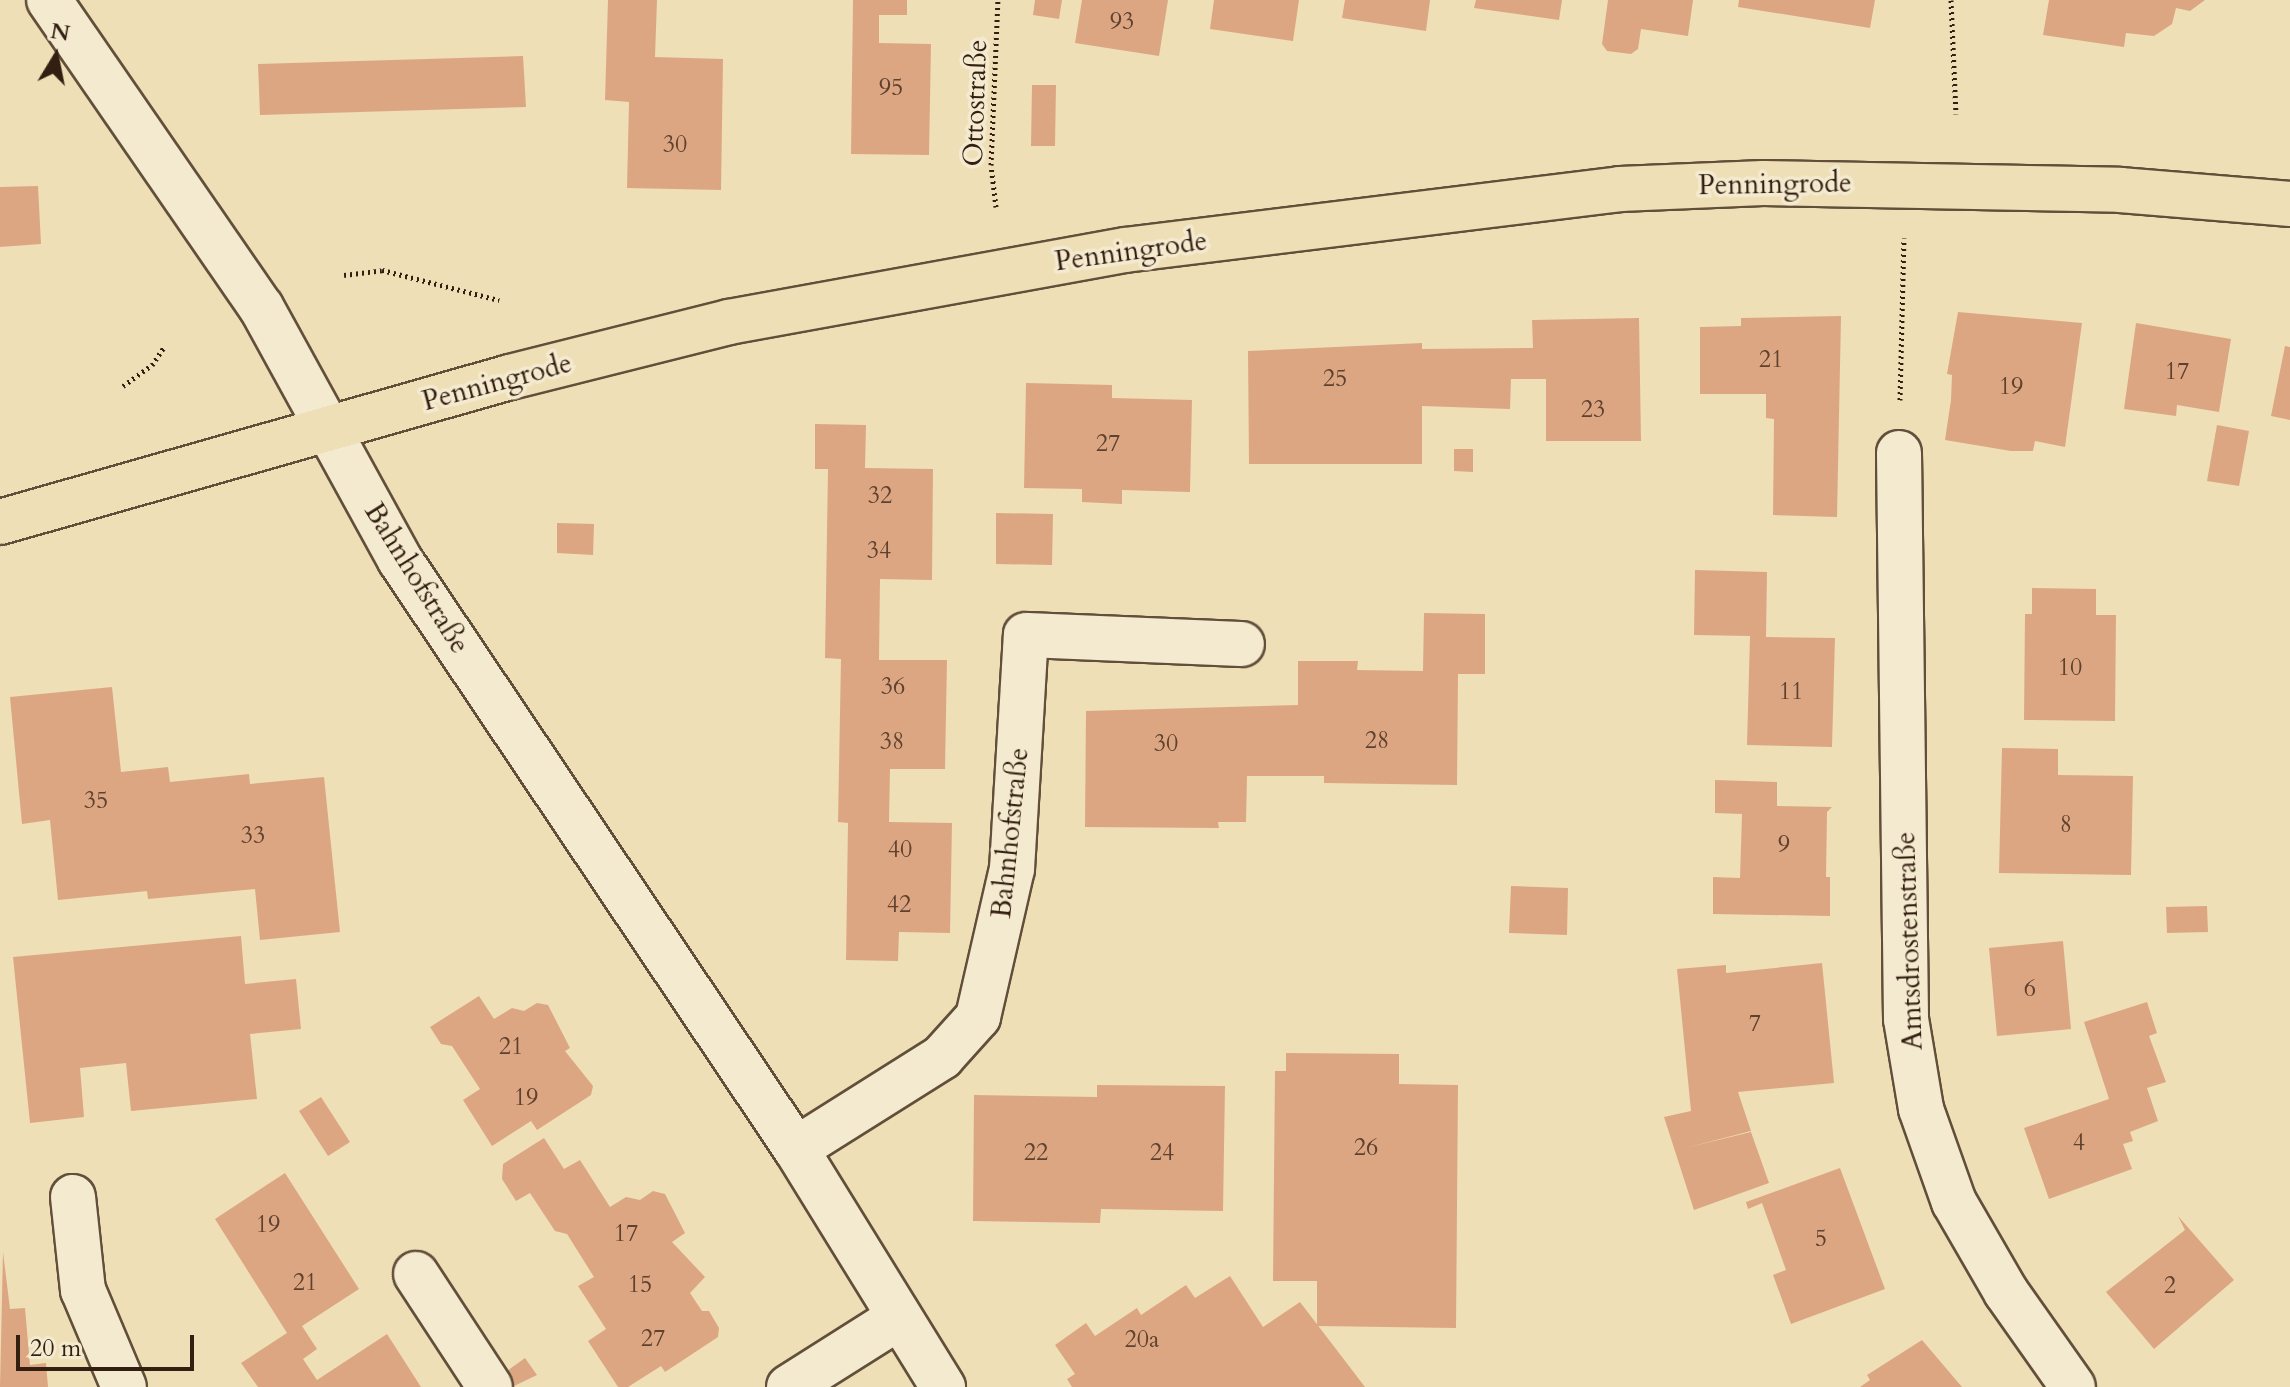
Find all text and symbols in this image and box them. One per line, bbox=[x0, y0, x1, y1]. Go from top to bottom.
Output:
house number: 93 bbox=[1110, 8, 1134, 36]
north arrow bbox=[16, 16, 96, 96]
text: N bbox=[48, 16, 72, 49]
street label: Ottostraße bbox=[956, 39, 994, 167]
house number: 95 bbox=[879, 74, 903, 102]
house number: 30 bbox=[663, 131, 687, 159]
street label: Penningrode bbox=[1698, 166, 1852, 202]
street label: Penningrode bbox=[1053, 224, 1209, 278]
street label: Penningrode bbox=[418, 346, 576, 418]
house number: 21 bbox=[1759, 346, 1783, 374]
house number: 17 bbox=[2165, 358, 2189, 386]
house number: 25 bbox=[1323, 365, 1347, 393]
house number: 19 bbox=[1999, 373, 2023, 401]
house number: 23 bbox=[1581, 396, 1605, 424]
house number: 27 bbox=[1096, 430, 1120, 458]
house number: 32 bbox=[868, 482, 892, 510]
street label: Bahnhofstraße bbox=[357, 496, 477, 660]
house number: 34 bbox=[867, 537, 891, 565]
house number: 10 bbox=[2058, 654, 2082, 682]
house number: 36 bbox=[881, 673, 905, 701]
house number: 11 bbox=[1779, 678, 1803, 706]
house number: 28 bbox=[1365, 727, 1389, 755]
house number: 38 bbox=[880, 728, 904, 756]
house number: 30 bbox=[1154, 730, 1178, 758]
street label: Bahnhofstraße bbox=[984, 746, 1036, 920]
house number: 35 bbox=[84, 787, 108, 815]
house number: 8 bbox=[2060, 811, 2072, 839]
house number: 33 bbox=[241, 822, 265, 850]
house number: 9 bbox=[1778, 831, 1790, 859]
street label: Amtsdrostenstraße bbox=[1888, 831, 1930, 1051]
house number: 40 bbox=[888, 836, 912, 864]
house number: 42 bbox=[887, 891, 911, 919]
house number: 6 bbox=[2024, 975, 2036, 1003]
house number: 7 bbox=[1749, 1010, 1761, 1038]
house number: 21 bbox=[499, 1033, 523, 1061]
house number: 19 bbox=[514, 1084, 538, 1112]
house number: 4 bbox=[2073, 1129, 2085, 1157]
house number: 26 bbox=[1354, 1134, 1378, 1162]
house number: 22 bbox=[1024, 1139, 1048, 1167]
house number: 24 bbox=[1150, 1139, 1174, 1167]
house number: 19 bbox=[256, 1211, 280, 1239]
house number: 17 bbox=[614, 1220, 638, 1248]
house number: 5 bbox=[1815, 1225, 1827, 1253]
house number: 21 bbox=[293, 1269, 317, 1297]
house number: 15 bbox=[628, 1271, 652, 1299]
house number: 2 bbox=[2164, 1272, 2176, 1300]
scale bar bbox=[20, 1319, 198, 1369]
house number: 27 bbox=[641, 1325, 665, 1353]
house number: 20a bbox=[1125, 1326, 1159, 1354]
text: 20 m bbox=[30, 1332, 81, 1365]

